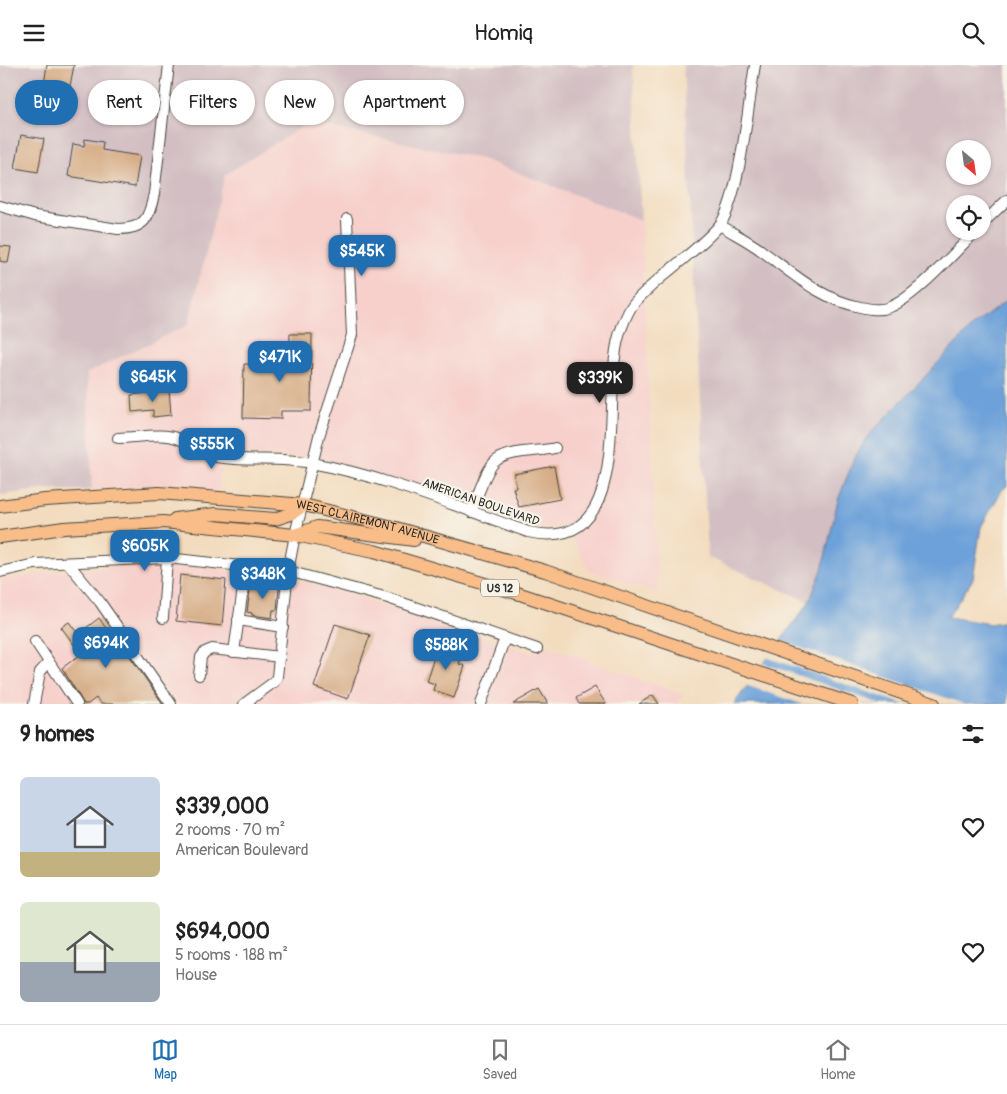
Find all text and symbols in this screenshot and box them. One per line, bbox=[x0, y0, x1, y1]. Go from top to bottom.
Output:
icon: menu bbox=[20, 19, 48, 47]
text: Homiq bbox=[474, 19, 533, 47]
icon: search bbox=[959, 19, 987, 47]
chip: Buy bbox=[15, 80, 78, 125]
chip: Rent bbox=[88, 80, 160, 125]
chip: Filters bbox=[170, 80, 255, 125]
chip: New bbox=[265, 80, 334, 125]
chip: Apartment bbox=[344, 80, 464, 125]
north arrow bbox=[946, 140, 991, 185]
map controls bbox=[946, 140, 991, 240]
button: locate bbox=[946, 195, 991, 240]
pin: $545K bbox=[327, 235, 397, 277]
text: $545K bbox=[340, 241, 384, 261]
pin: $471K bbox=[245, 341, 315, 383]
text: $471K bbox=[259, 347, 301, 367]
pin: $645K bbox=[118, 361, 188, 403]
pin: $339K bbox=[565, 361, 635, 404]
text: $645K bbox=[130, 367, 176, 387]
text: $339K bbox=[578, 368, 622, 388]
pin: $555K bbox=[177, 427, 247, 470]
text: $555K bbox=[190, 434, 234, 454]
street label: AMERICAN BOULEVARD bbox=[420, 475, 542, 530]
street label: WEST CLAIREMONT AVENUE bbox=[296, 497, 441, 548]
pin: $605K bbox=[110, 529, 180, 572]
text: $605K bbox=[121, 536, 169, 556]
pin: $348K bbox=[228, 557, 298, 600]
text: $348K bbox=[241, 564, 285, 584]
road number: US 12 bbox=[481, 579, 519, 597]
pin: $694K bbox=[71, 627, 141, 669]
pin: $588K bbox=[411, 629, 481, 671]
text: $694K bbox=[83, 633, 129, 653]
text: $588K bbox=[424, 635, 468, 655]
icon: filters bbox=[959, 720, 987, 748]
text: 9 homes bbox=[20, 721, 94, 748]
text: $339,000 bbox=[175, 793, 269, 820]
icon: home bbox=[60, 797, 120, 857]
icon: heart bbox=[959, 813, 987, 841]
text: 2 rooms · 70 m² bbox=[175, 820, 285, 840]
text: American Boulevard bbox=[175, 840, 309, 860]
text: $694,000 bbox=[175, 918, 270, 945]
icon: home bbox=[60, 922, 120, 982]
icon: heart bbox=[959, 938, 987, 966]
text: 5 rooms · 188 m² bbox=[175, 945, 288, 965]
text: House bbox=[175, 965, 217, 985]
tab: Map bbox=[151, 1036, 179, 1083]
tab: Saved bbox=[482, 1036, 517, 1083]
tab: Home bbox=[820, 1036, 855, 1083]

